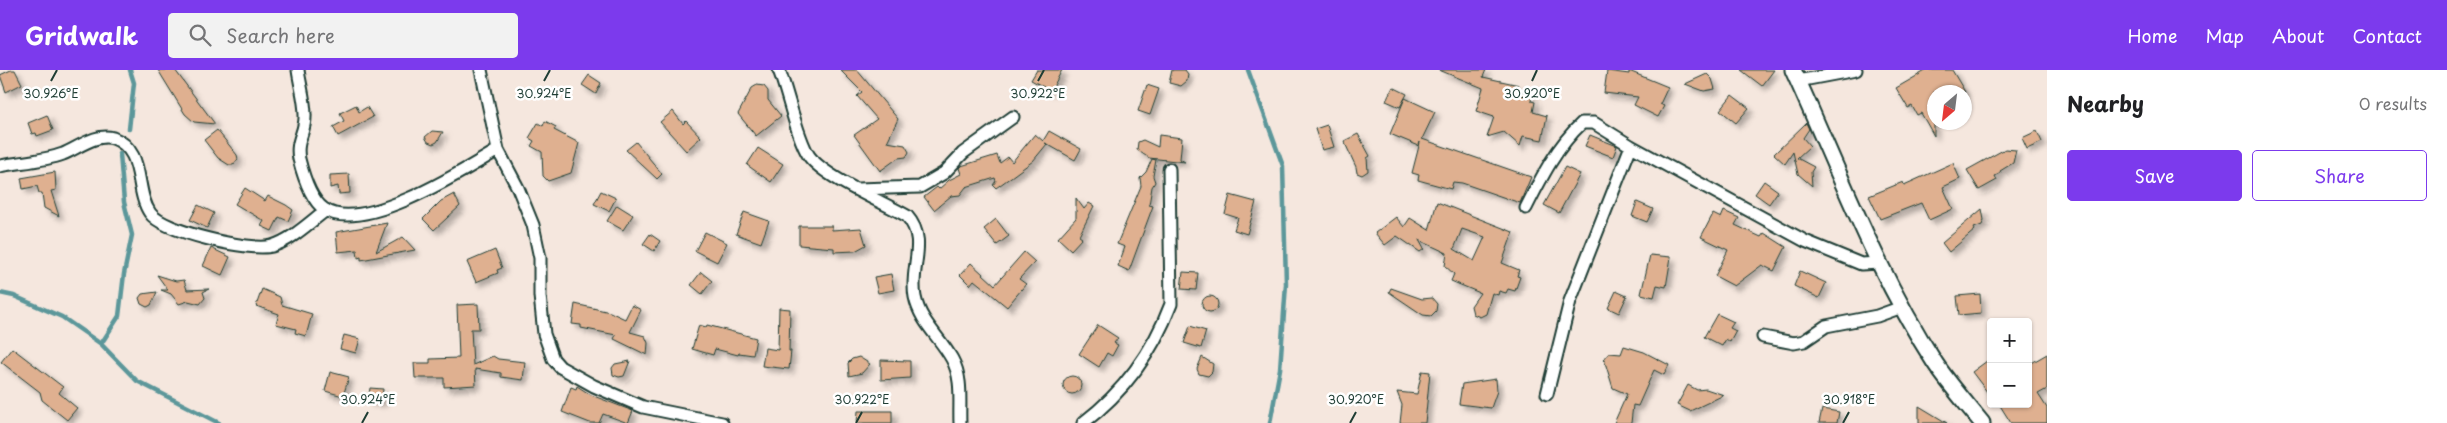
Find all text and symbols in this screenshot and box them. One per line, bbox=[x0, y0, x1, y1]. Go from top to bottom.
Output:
search box bbox=[168, 13, 518, 58]
text: Gridwalk bbox=[25, 17, 138, 53]
icon: search bbox=[186, 21, 214, 49]
text: Search here bbox=[226, 21, 335, 49]
text: Home bbox=[2127, 22, 2177, 49]
text: Map bbox=[2205, 22, 2244, 49]
text: About bbox=[2272, 22, 2324, 49]
text: Contact bbox=[2352, 22, 2422, 49]
text: 30.926°E bbox=[23, 84, 79, 102]
text: 30.924°E bbox=[516, 84, 572, 102]
text: 30.922°E bbox=[1010, 84, 1066, 102]
text: 30.920°E bbox=[1504, 84, 1560, 102]
north arrow bbox=[1927, 85, 1972, 130]
text: Nearby bbox=[2067, 87, 2144, 119]
text: 0 results bbox=[2359, 91, 2427, 115]
button: Save bbox=[2067, 150, 2242, 201]
button: Share bbox=[2252, 150, 2427, 201]
map controls bbox=[1987, 318, 2032, 408]
button: + bbox=[1987, 318, 2032, 363]
button: − bbox=[1987, 363, 2032, 408]
text: 30.924°E bbox=[340, 390, 396, 408]
text: 30.922°E bbox=[834, 390, 890, 408]
text: 30.920°E bbox=[1328, 390, 1384, 408]
text: 30.918°E bbox=[1823, 390, 1875, 408]

